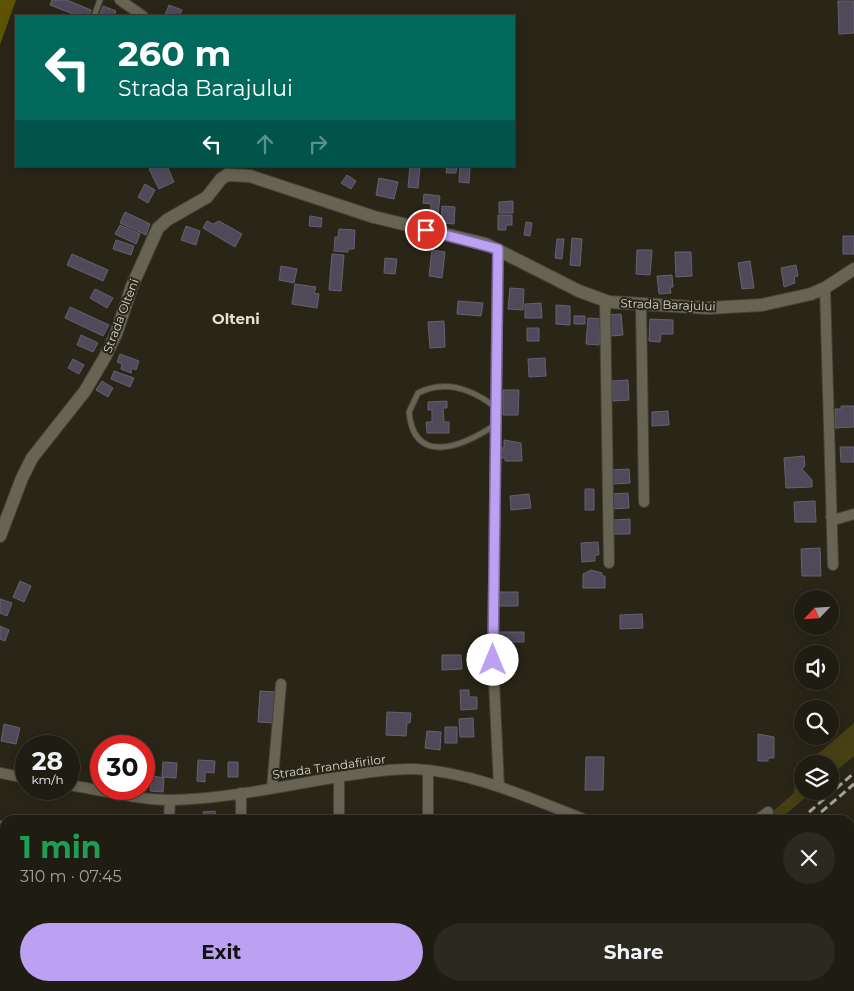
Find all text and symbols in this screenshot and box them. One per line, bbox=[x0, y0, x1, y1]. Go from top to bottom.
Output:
text: 260 m bbox=[118, 32, 231, 75]
icon: left bbox=[35, 35, 100, 100]
text: Strada Barajului bbox=[118, 75, 293, 102]
icon: left bbox=[198, 130, 226, 158]
icon: ahead bbox=[251, 130, 279, 158]
icon: right bbox=[304, 130, 332, 158]
pin bbox=[405, 209, 447, 251]
icon: arrive bbox=[412, 216, 440, 244]
street label: Strada Olteni bbox=[99, 277, 142, 355]
street label: Strada Barajului bbox=[620, 295, 716, 314]
district label: Olteni bbox=[212, 309, 260, 328]
north arrow bbox=[794, 590, 839, 635]
map controls bbox=[794, 590, 839, 800]
position arrow bbox=[466, 633, 518, 685]
button: sound bbox=[794, 645, 839, 690]
button: search bbox=[794, 700, 839, 745]
speed limit sign: 30 bbox=[90, 735, 155, 800]
text: 28 bbox=[32, 746, 63, 776]
street label: Strada Trandafirilor bbox=[271, 751, 387, 782]
button: layers bbox=[794, 755, 839, 800]
text: km/h bbox=[31, 772, 64, 787]
text: 1 min bbox=[20, 829, 101, 866]
button: close bbox=[783, 832, 835, 884]
text: 310 m · 07:45 bbox=[20, 867, 122, 886]
button: Exit bbox=[20, 923, 423, 981]
button: Share bbox=[433, 923, 835, 981]

